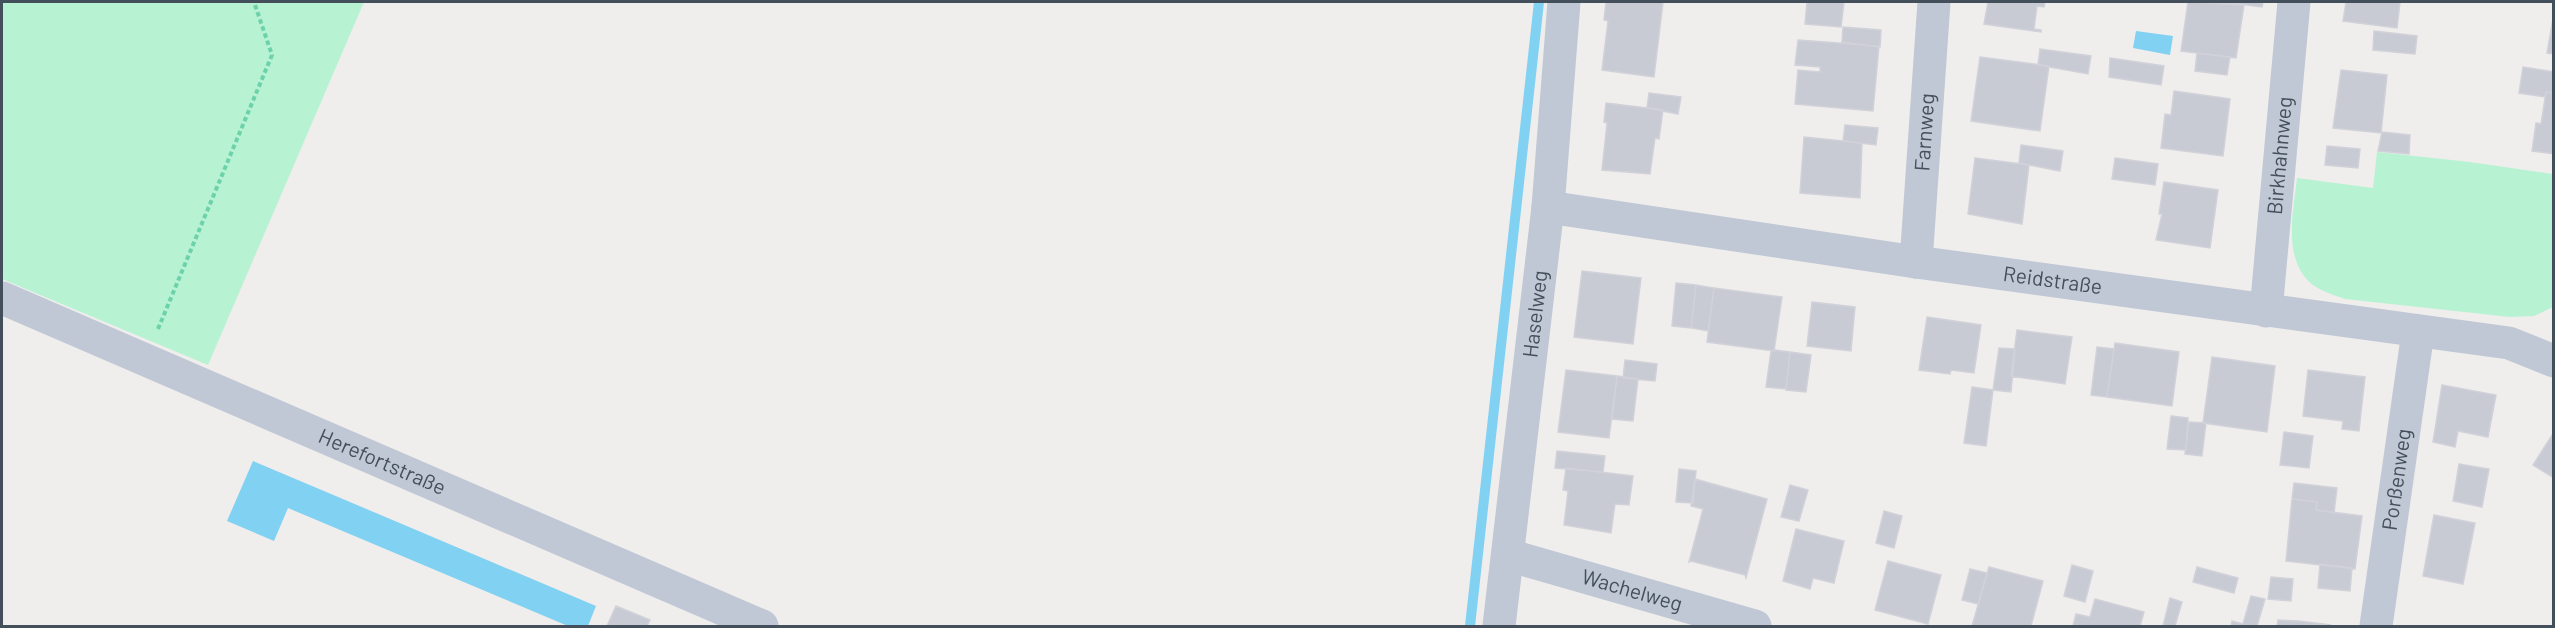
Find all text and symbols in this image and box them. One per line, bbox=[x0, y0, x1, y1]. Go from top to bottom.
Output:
street label: Farnweg bbox=[1908, 92, 1939, 172]
street label: Birkhahnweg bbox=[2261, 95, 2296, 216]
street label: Reidstraße bbox=[2002, 260, 2104, 298]
street label: Haselweg bbox=[1516, 269, 1552, 359]
street label: Herefortstraße bbox=[315, 422, 450, 499]
street label: Porßenweg bbox=[2376, 427, 2415, 532]
street label: Wachelweg bbox=[1579, 563, 1686, 616]

